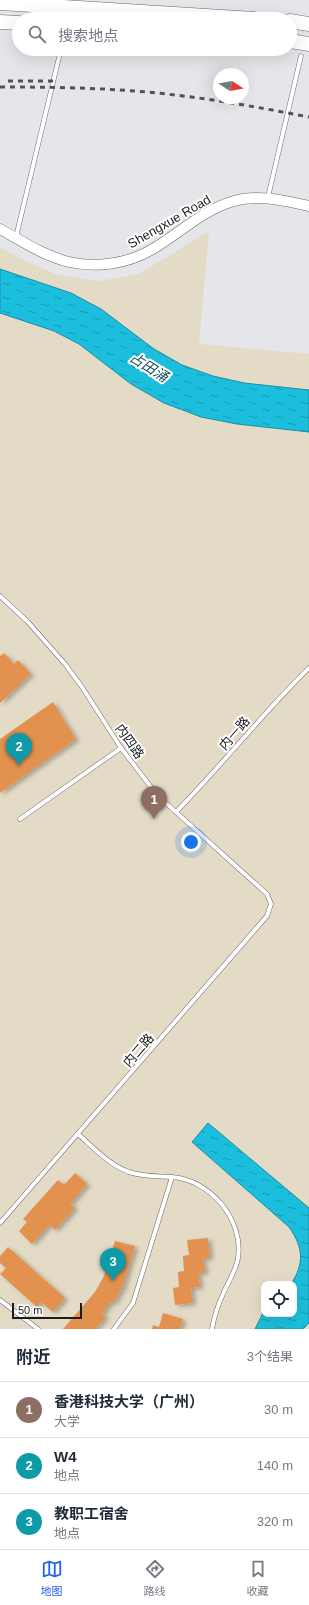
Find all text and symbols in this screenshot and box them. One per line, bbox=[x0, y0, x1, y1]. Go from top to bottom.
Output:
search box bbox=[12, 12, 297, 56]
icon: search bbox=[26, 23, 48, 45]
text: 搜索地点 bbox=[58, 27, 118, 44]
north arrow bbox=[213, 68, 249, 104]
street label: Shengxue Road bbox=[125, 192, 213, 251]
water label: 占田涌 bbox=[127, 349, 173, 386]
street label: 内一路 bbox=[216, 714, 253, 753]
street label: 内四路 bbox=[112, 721, 147, 762]
pin: 2 bbox=[6, 733, 32, 766]
pin: 1 bbox=[141, 786, 167, 819]
your location bbox=[181, 832, 201, 852]
street label: 内二路 bbox=[120, 1031, 157, 1070]
pin: 3 bbox=[100, 1248, 126, 1281]
map controls bbox=[261, 1281, 297, 1317]
button: locate bbox=[261, 1281, 297, 1317]
scale bar bbox=[12, 1301, 82, 1320]
text: 50 m bbox=[18, 1304, 42, 1316]
text: 附近 bbox=[16, 1348, 50, 1367]
text: 3个结果 bbox=[247, 1349, 293, 1364]
text: 香港科技大学（广州） bbox=[54, 1393, 204, 1410]
text: 1 bbox=[25, 1402, 33, 1417]
text: 30 m bbox=[264, 1402, 293, 1417]
text: 大学 bbox=[54, 1414, 80, 1429]
text: W4 bbox=[54, 1448, 77, 1465]
text: 2 bbox=[25, 1458, 33, 1473]
text: 140 m bbox=[257, 1458, 293, 1473]
text: 地点 bbox=[54, 1468, 80, 1483]
text: 教职工宿舍 bbox=[54, 1505, 129, 1522]
text: 3 bbox=[25, 1514, 33, 1529]
text: 320 m bbox=[257, 1514, 293, 1529]
text: 地点 bbox=[54, 1526, 80, 1541]
tab: 地图 bbox=[41, 1558, 63, 1598]
tab: 路线 bbox=[144, 1558, 166, 1598]
tab: 收藏 bbox=[247, 1558, 269, 1598]

